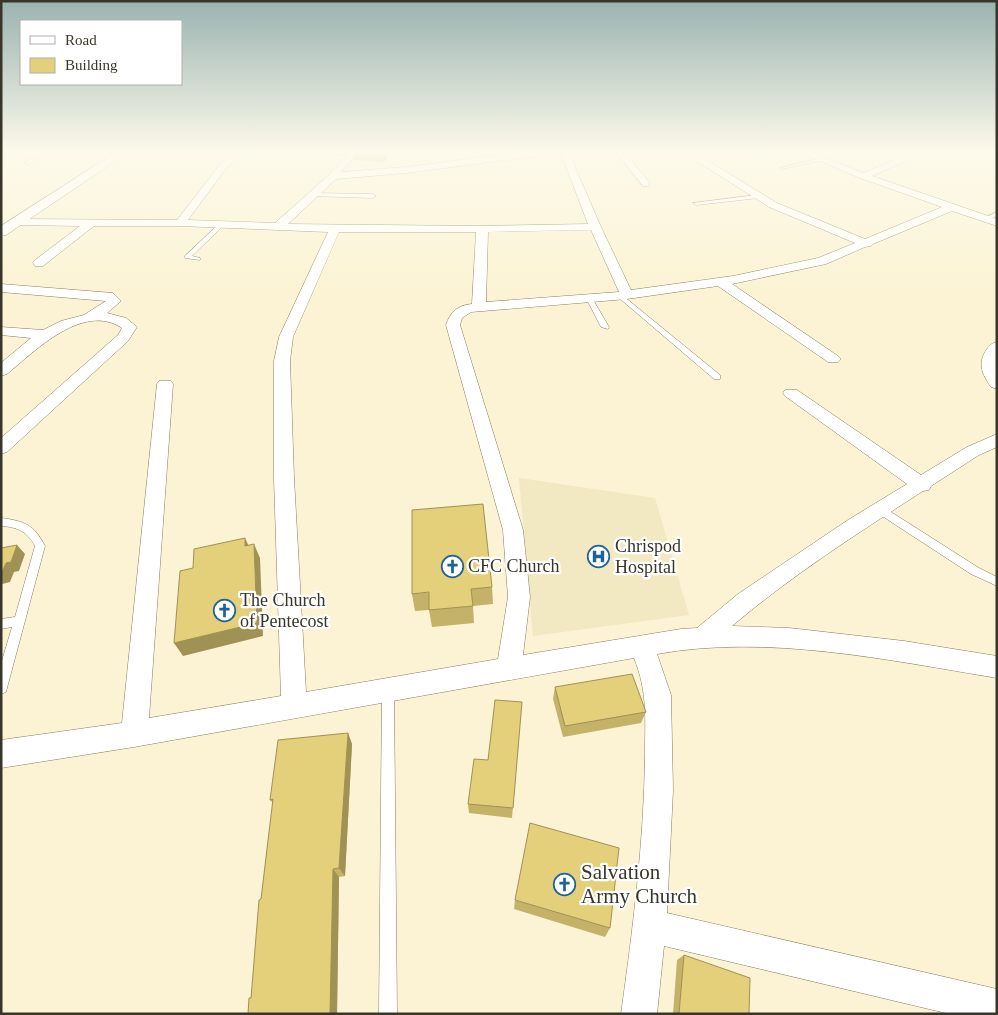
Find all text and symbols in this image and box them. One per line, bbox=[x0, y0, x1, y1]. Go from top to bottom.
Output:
legend bbox=[20, 20, 182, 85]
text: Road bbox=[65, 32, 97, 48]
text: Building bbox=[65, 57, 118, 73]
place label: Chrispod Hospital bbox=[615, 536, 681, 577]
hospital icon: Chrispod Hospital bbox=[587, 544, 611, 568]
church icon: CFC Church bbox=[440, 554, 464, 578]
place label: CFC Church bbox=[468, 556, 560, 576]
place label: The Church of Pentecost bbox=[240, 590, 328, 631]
church icon: The Church of Pentecost bbox=[212, 598, 236, 622]
place label: Salvation Army Church bbox=[581, 860, 698, 908]
church icon: Salvation Army Church bbox=[553, 872, 577, 896]

